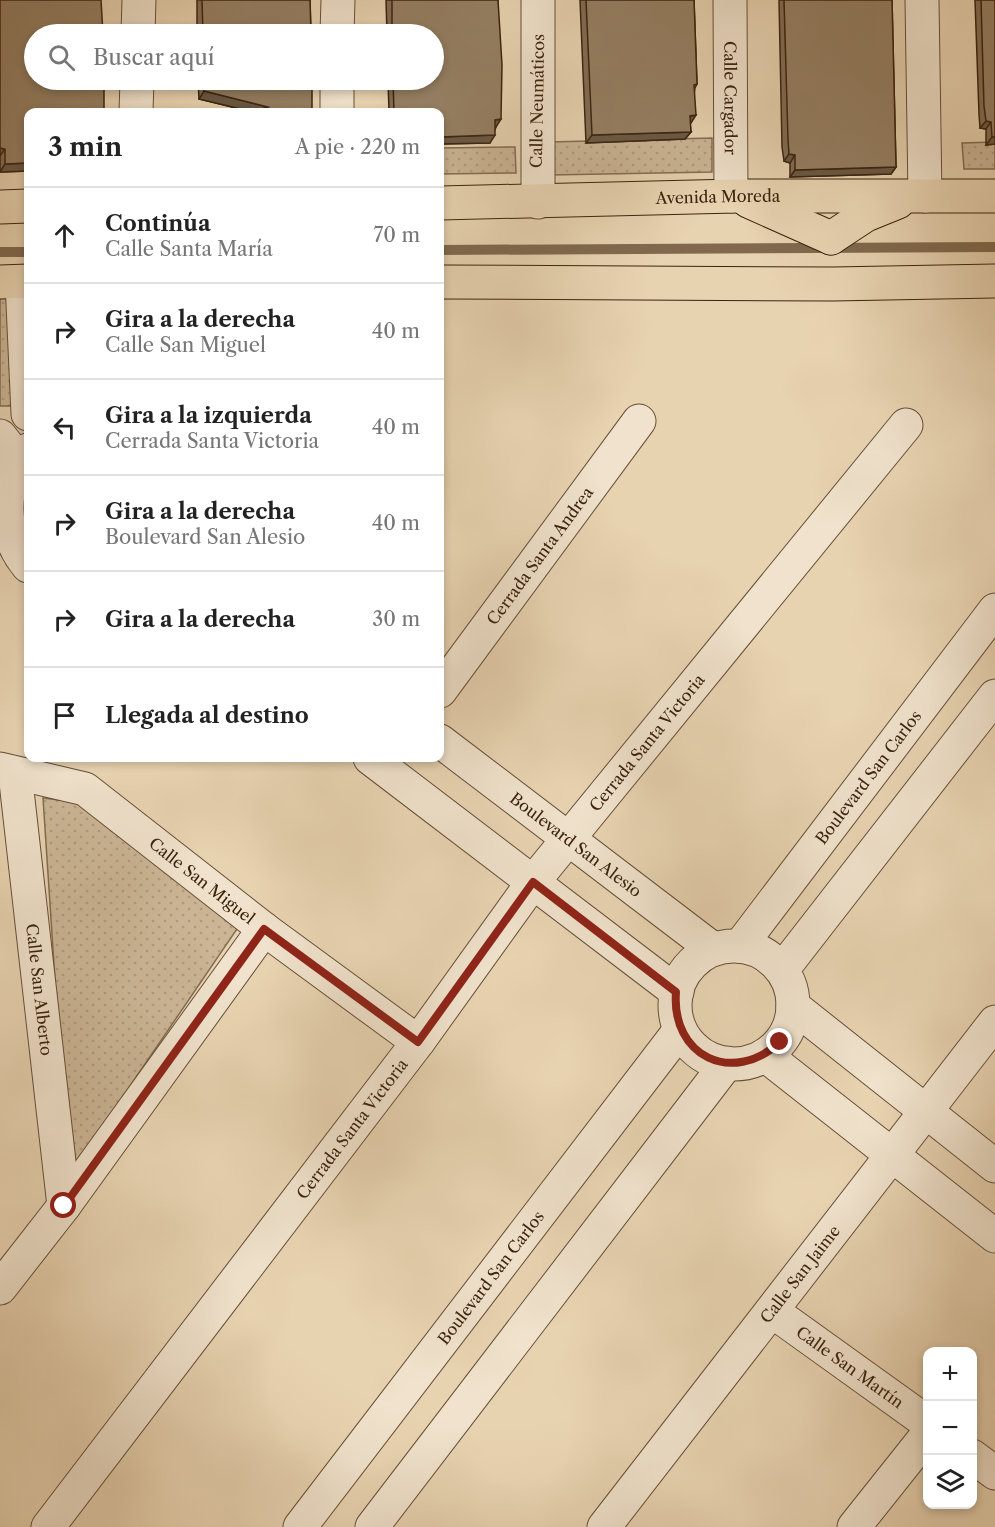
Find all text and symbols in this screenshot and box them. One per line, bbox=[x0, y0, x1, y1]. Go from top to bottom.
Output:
search box bbox=[24, 24, 444, 90]
street label: Calle Neumáticos bbox=[526, 34, 548, 168]
icon: search bbox=[45, 41, 78, 74]
street label: Calle Cargador bbox=[720, 41, 741, 155]
text: Buscar aquí bbox=[93, 44, 215, 71]
text: 3 min bbox=[48, 131, 122, 163]
text: A pie · 220 m bbox=[295, 135, 420, 159]
street label: Avenida Moreda bbox=[654, 186, 781, 208]
text: Continúa bbox=[105, 210, 211, 237]
icon: ahead bbox=[48, 219, 81, 252]
text: 70 m bbox=[374, 223, 420, 247]
text: Calle Santa María bbox=[105, 237, 273, 261]
text: Gira a la derecha bbox=[105, 306, 295, 333]
icon: right bbox=[48, 315, 81, 348]
text: 40 m bbox=[372, 319, 420, 343]
text: Calle San Miguel bbox=[105, 333, 266, 357]
text: Gira a la izquierda bbox=[105, 402, 312, 429]
icon: left bbox=[48, 411, 81, 444]
text: 40 m bbox=[372, 415, 420, 439]
text: Cerrada Santa Victoria bbox=[105, 429, 319, 453]
street label: Cerrada Santa Andrea bbox=[482, 482, 597, 629]
text: Gira a la derecha bbox=[105, 498, 295, 525]
icon: right bbox=[48, 507, 81, 540]
text: 40 m bbox=[372, 511, 420, 535]
text: Boulevard San Alesio bbox=[105, 525, 305, 549]
icon: right bbox=[48, 603, 81, 636]
text: Gira a la derecha bbox=[105, 606, 295, 633]
text: 30 m bbox=[372, 607, 420, 631]
street label: Cerrada Santa Victoria bbox=[585, 669, 709, 815]
icon: arrive bbox=[48, 699, 81, 732]
text: Llegada al destino bbox=[105, 702, 309, 729]
street label: Boulevard San Carlos bbox=[811, 706, 925, 848]
street label: Boulevard San Alesio bbox=[506, 788, 646, 901]
street label: Calle San Miguel bbox=[145, 833, 259, 928]
street label: Calle San Alberto bbox=[22, 923, 57, 1057]
route end bbox=[766, 1028, 792, 1054]
street label: Cerrada Santa Victoria bbox=[292, 1054, 412, 1203]
route start bbox=[50, 1192, 76, 1218]
street label: Boulevard San Carlos bbox=[433, 1207, 548, 1348]
street label: Calle San Jaime bbox=[756, 1221, 844, 1327]
street label: Calle San Martín bbox=[792, 1322, 908, 1412]
map controls bbox=[923, 1347, 977, 1509]
button: + bbox=[923, 1347, 977, 1401]
button: − bbox=[923, 1401, 977, 1455]
button: layers bbox=[923, 1455, 977, 1509]

